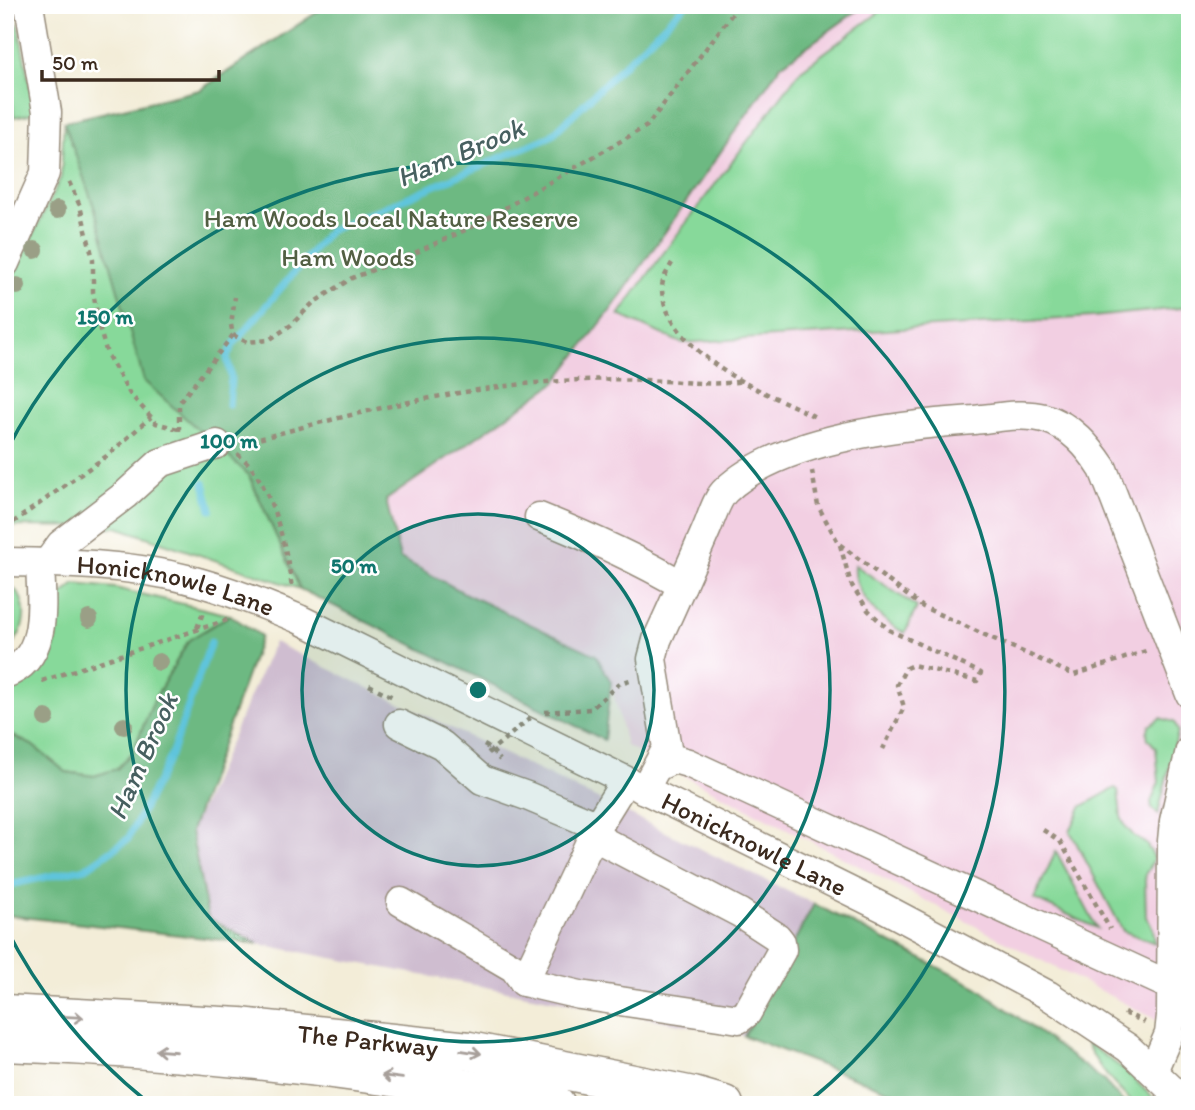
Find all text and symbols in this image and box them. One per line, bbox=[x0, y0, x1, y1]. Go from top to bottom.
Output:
scale bar bbox=[42, 38, 219, 82]
text: 50 m bbox=[52, 50, 99, 75]
water label: Ham Brook bbox=[391, 109, 530, 194]
park label: Ham Woods Local Nature Reserve bbox=[204, 202, 578, 234]
park label: Ham Woods bbox=[281, 241, 415, 273]
text: 150 m bbox=[77, 304, 133, 329]
text: 100 m bbox=[200, 428, 258, 453]
street label: Honicknowle Lane bbox=[76, 548, 279, 623]
text: 50 m bbox=[331, 553, 378, 578]
centre of rings bbox=[466, 678, 490, 702]
water label: Ham Brook bbox=[99, 686, 186, 825]
street label: Honicknowle Lane bbox=[656, 785, 852, 903]
one-way arrow bbox=[62, 1011, 85, 1024]
street label: The Parkway bbox=[296, 1017, 440, 1064]
one-way arrow bbox=[155, 1045, 178, 1058]
one-way arrow bbox=[459, 1046, 482, 1059]
one-way arrow bbox=[381, 1070, 404, 1083]

